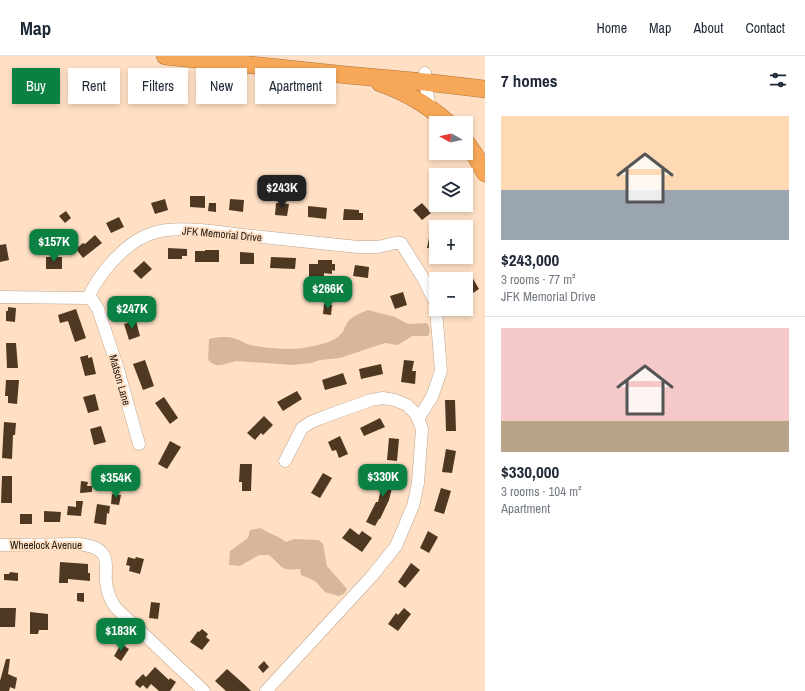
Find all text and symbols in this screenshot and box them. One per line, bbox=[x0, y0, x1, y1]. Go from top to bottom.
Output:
text: Map bbox=[20, 15, 51, 41]
text: Home bbox=[596, 19, 627, 37]
text: Map bbox=[649, 19, 671, 37]
text: About bbox=[693, 19, 723, 37]
text: Contact bbox=[745, 19, 785, 37]
chip: Buy bbox=[12, 68, 60, 104]
chip: Rent bbox=[68, 68, 120, 104]
chip: Filters bbox=[128, 68, 188, 104]
chip: New bbox=[196, 68, 247, 104]
chip: Apartment bbox=[255, 68, 336, 104]
text: 7 homes bbox=[501, 69, 558, 92]
icon: filters bbox=[767, 69, 789, 91]
north arrow bbox=[429, 116, 473, 160]
map controls bbox=[429, 116, 473, 316]
icon: home bbox=[609, 142, 681, 214]
button: layers bbox=[429, 168, 473, 212]
pin: $243K bbox=[254, 175, 310, 209]
text: $243K bbox=[266, 179, 298, 196]
button: + bbox=[429, 220, 473, 264]
street label: JFK Memorial Drive bbox=[181, 224, 263, 244]
pin: $157K bbox=[26, 229, 82, 263]
text: $157K bbox=[38, 233, 70, 250]
text: $243,000 bbox=[501, 248, 559, 271]
text: 3 rooms · 77 m² bbox=[501, 271, 576, 288]
button: − bbox=[429, 272, 473, 316]
pin: $266K bbox=[300, 276, 356, 310]
text: $266K bbox=[312, 280, 344, 297]
text: JFK Memorial Drive bbox=[501, 288, 596, 305]
pin: $247K bbox=[104, 296, 160, 330]
text: $247K bbox=[116, 300, 148, 317]
street label: Matson Lane bbox=[106, 353, 134, 407]
icon: home bbox=[609, 354, 681, 426]
text: $330,000 bbox=[501, 460, 559, 483]
pin: $330K bbox=[355, 464, 411, 498]
pin: $354K bbox=[88, 465, 144, 499]
text: $330K bbox=[367, 468, 399, 485]
text: $354K bbox=[100, 469, 132, 486]
text: 3 rooms · 104 m² bbox=[501, 483, 582, 500]
text: Apartment bbox=[501, 500, 550, 517]
street label: Wheelock Avenue bbox=[10, 538, 82, 552]
pin: $183K bbox=[93, 618, 149, 652]
text: $183K bbox=[105, 622, 137, 639]

